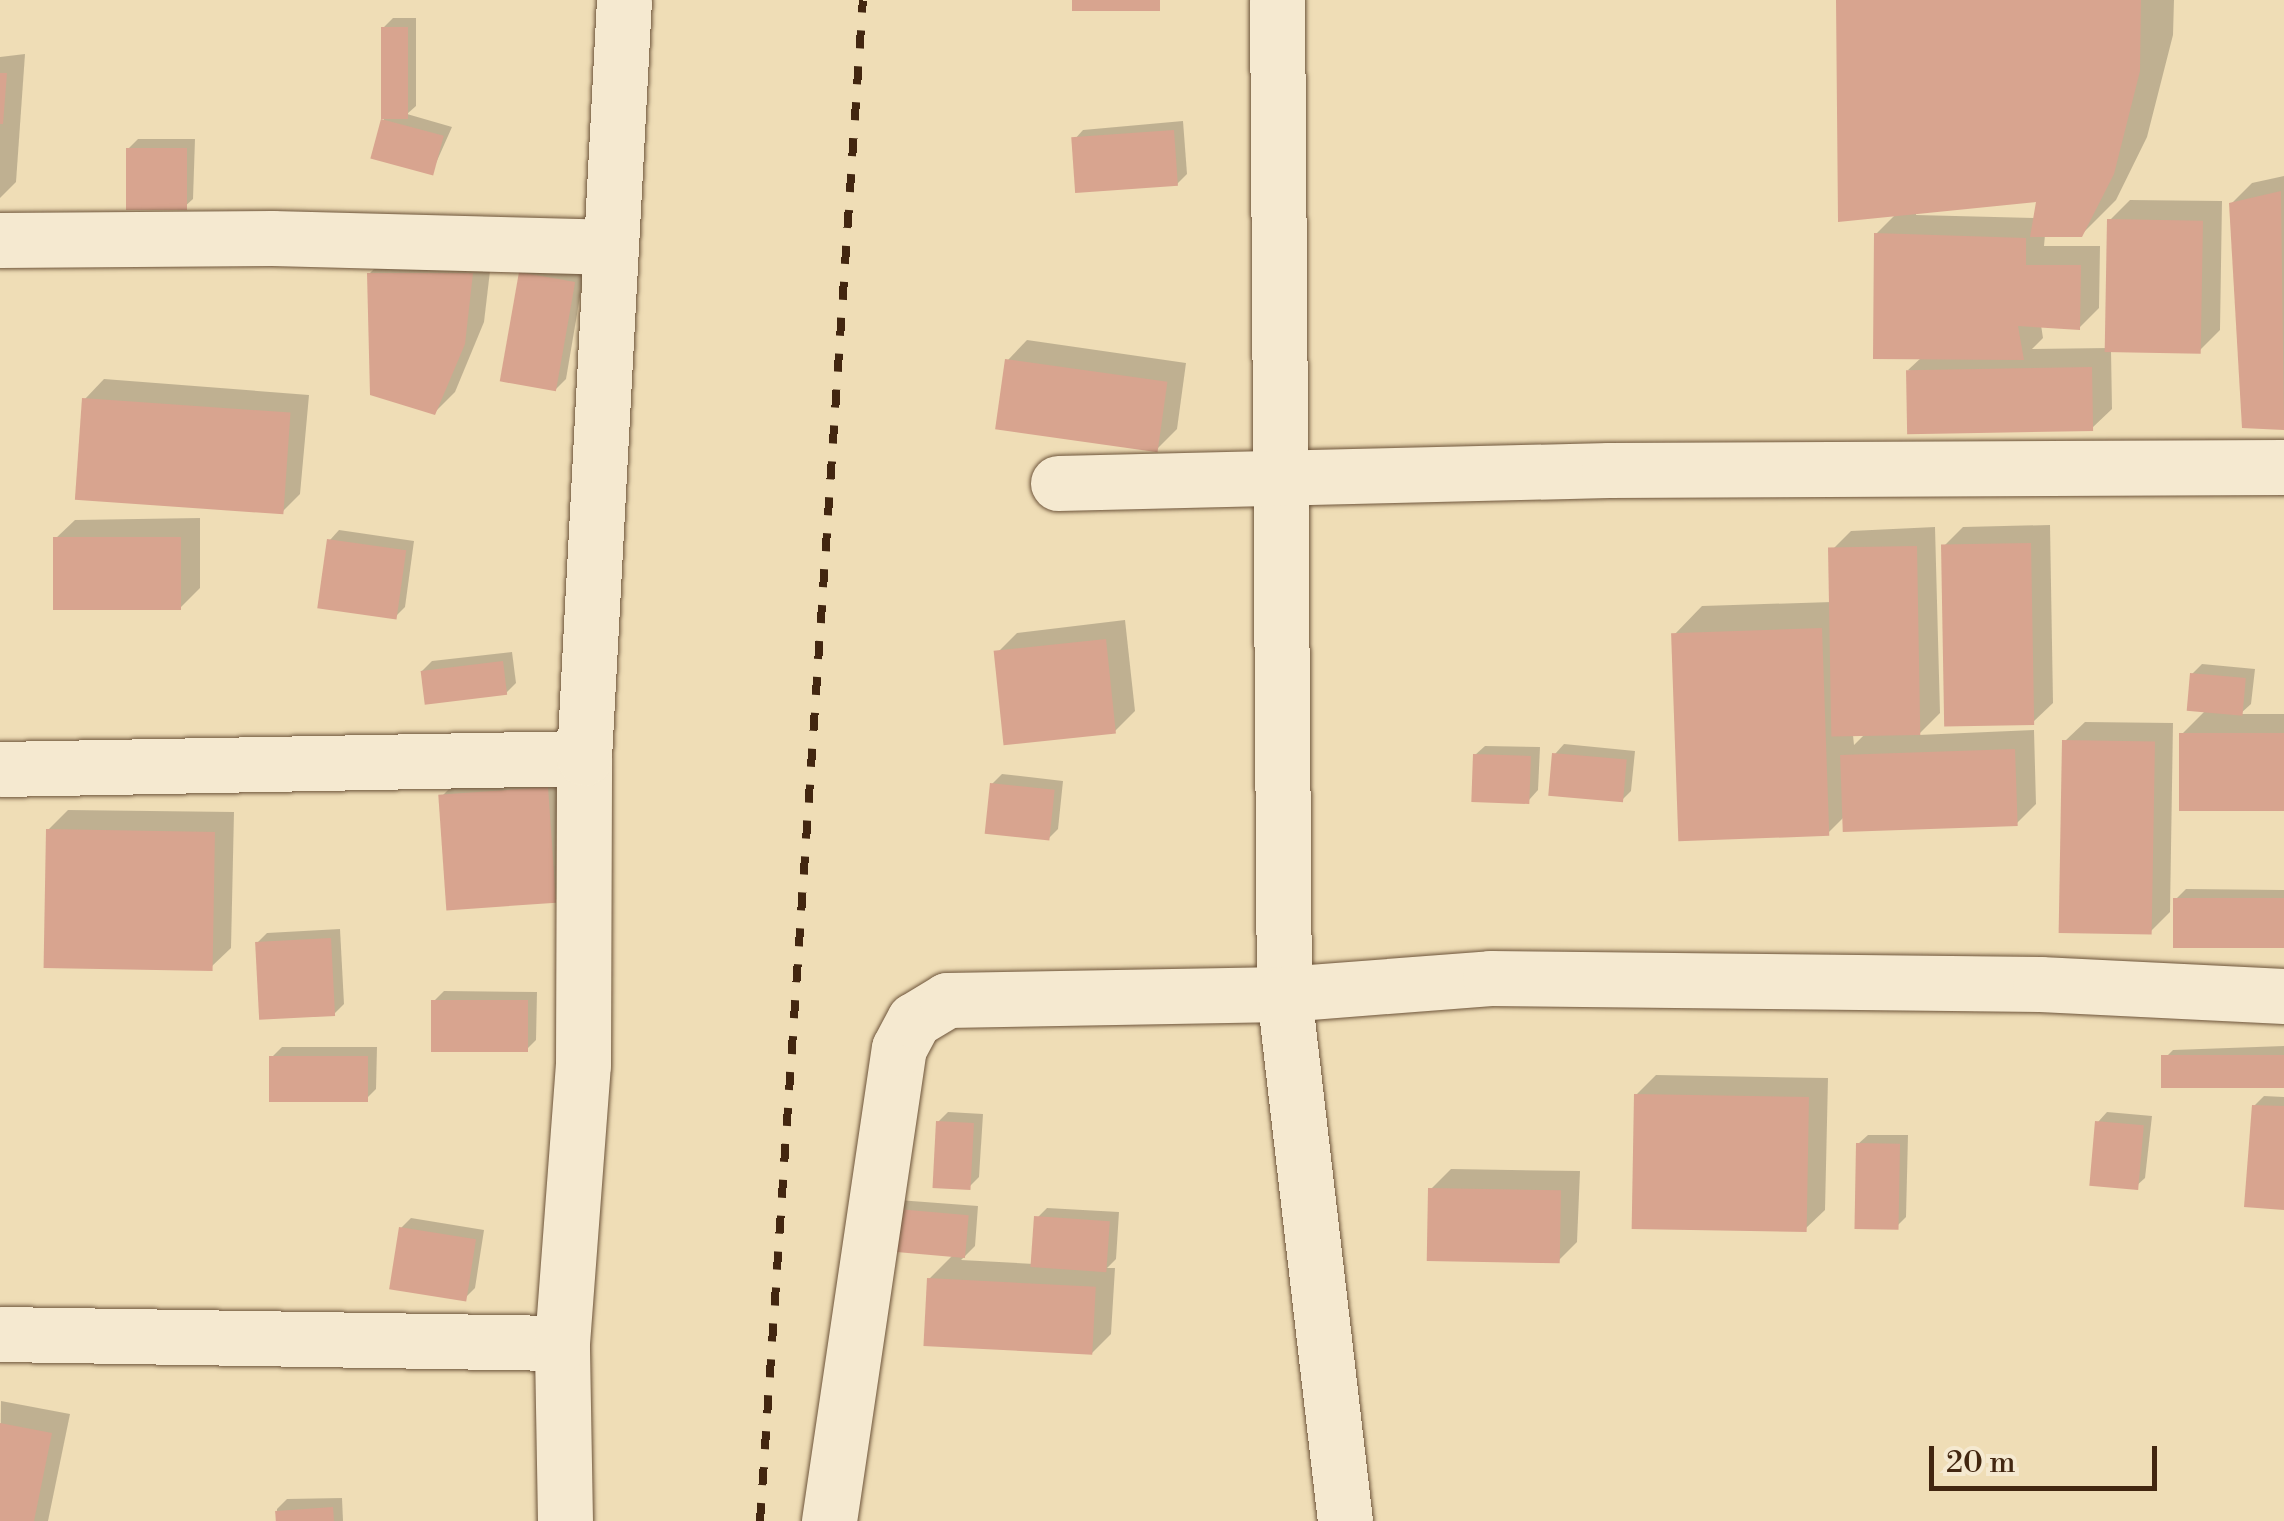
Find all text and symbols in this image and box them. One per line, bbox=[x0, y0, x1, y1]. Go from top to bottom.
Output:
scale bar bbox=[1934, 1426, 2162, 1488]
text: 20 m bbox=[1946, 1444, 2015, 1482]

